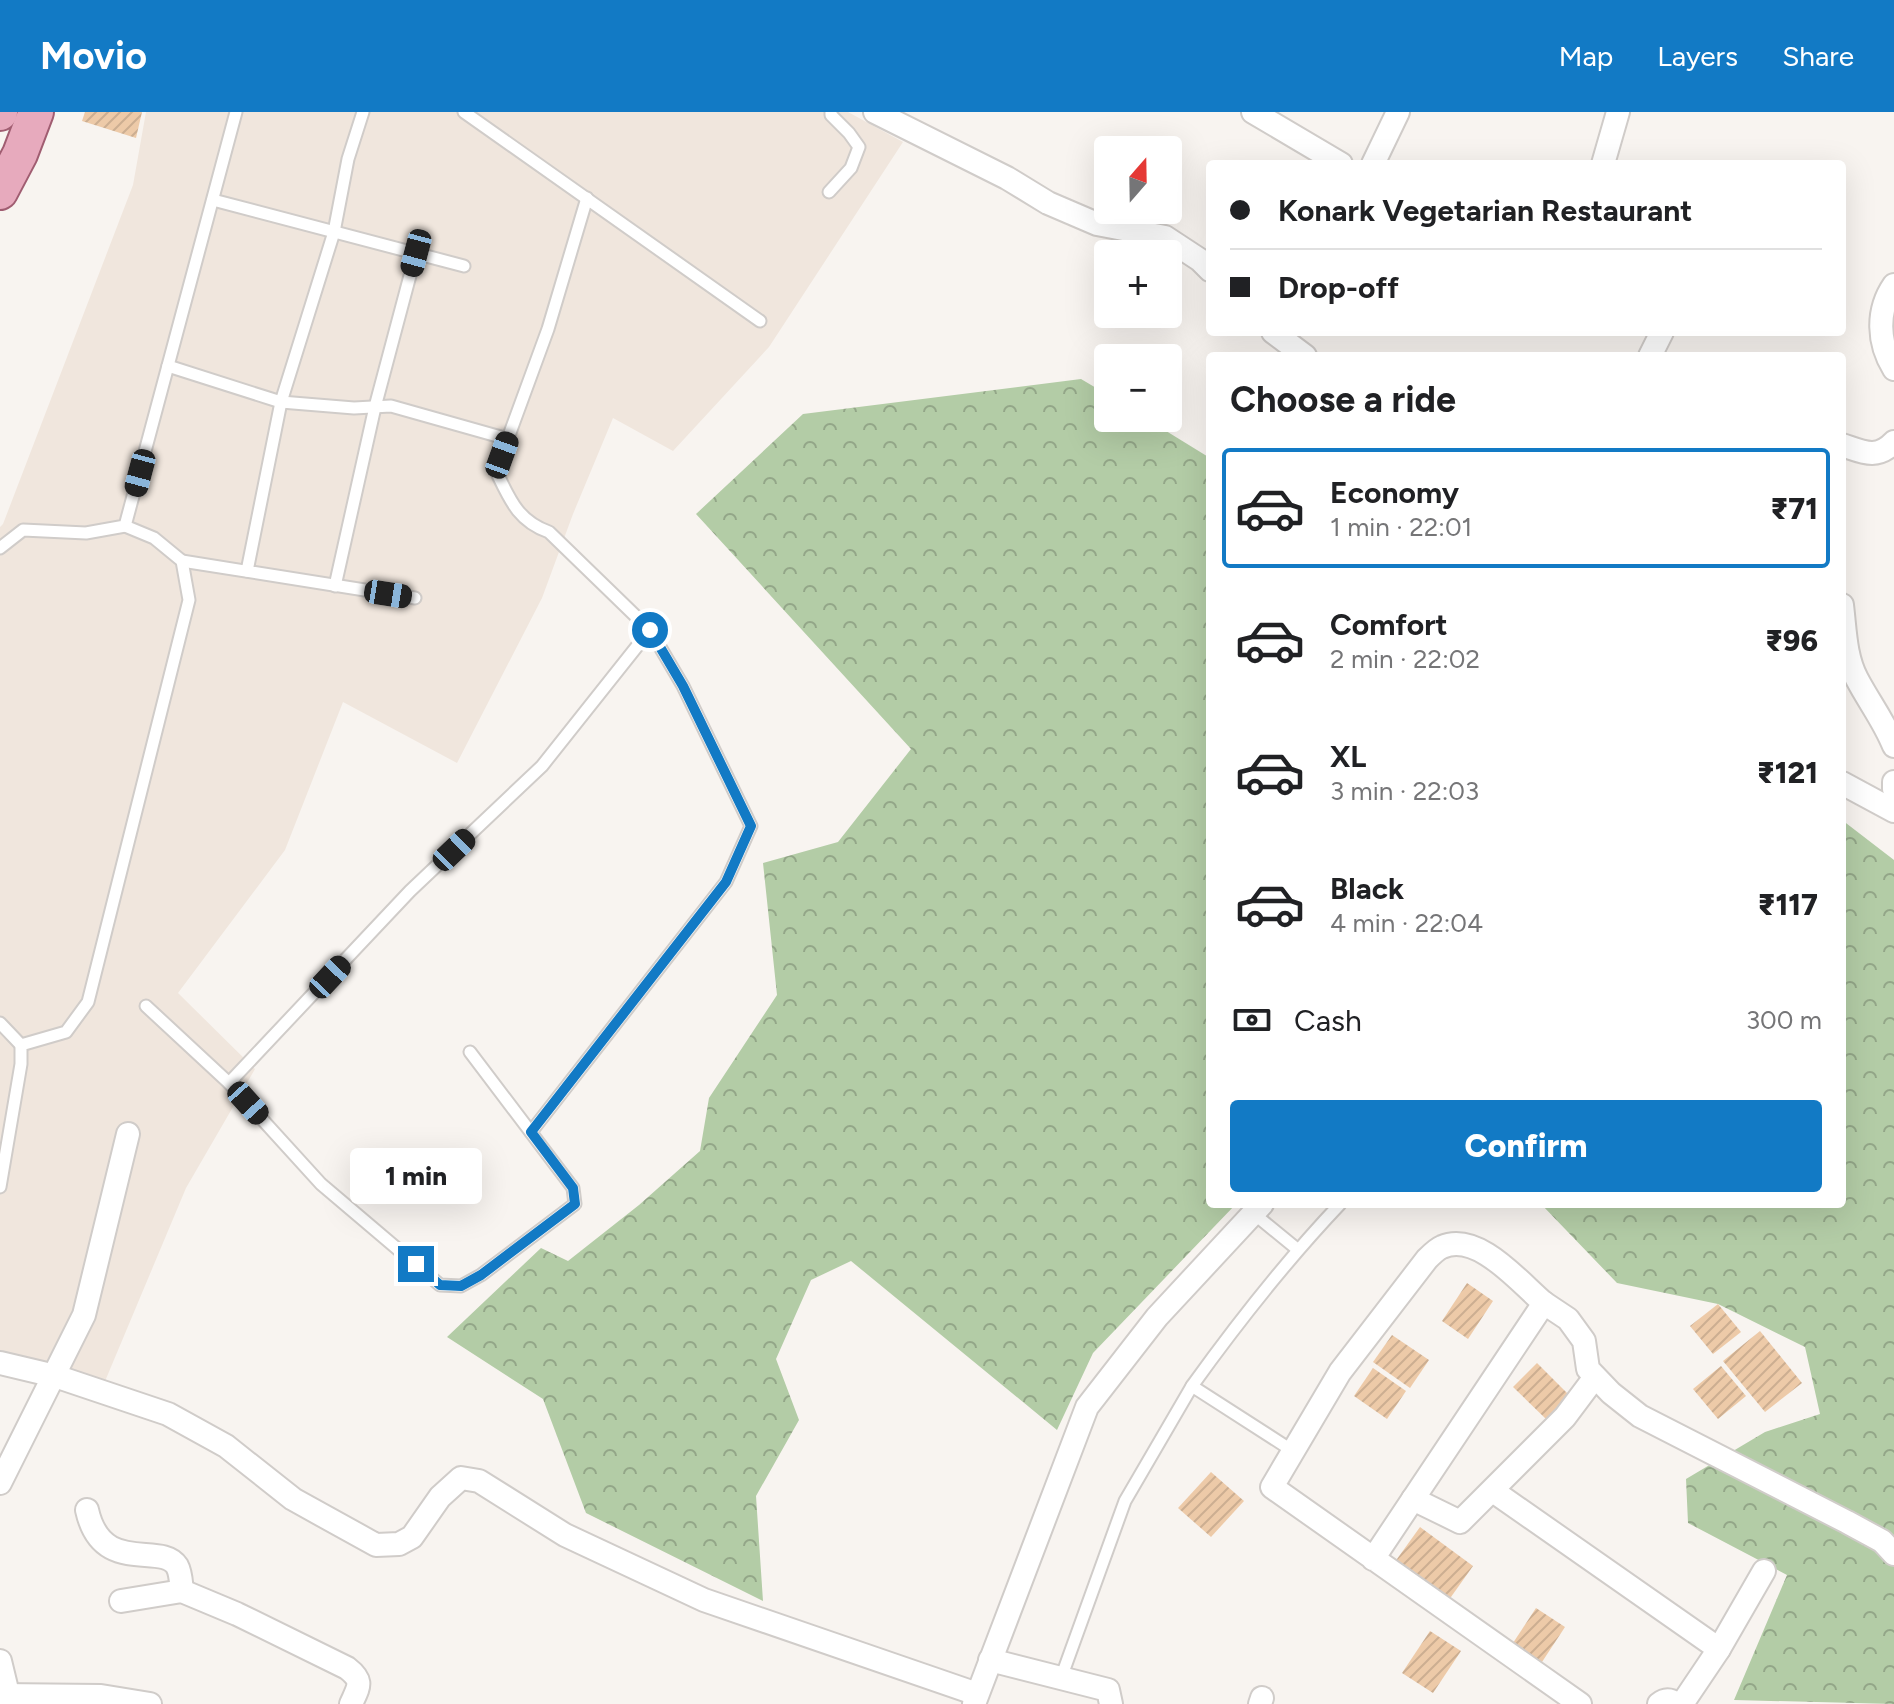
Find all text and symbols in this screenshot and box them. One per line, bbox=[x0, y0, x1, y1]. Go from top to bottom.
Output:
text: Movio bbox=[40, 33, 147, 79]
text: Map bbox=[1559, 39, 1613, 73]
text: Layers bbox=[1657, 39, 1738, 73]
text: Share bbox=[1782, 39, 1854, 73]
north arrow bbox=[1094, 136, 1182, 224]
map controls bbox=[1094, 136, 1182, 432]
text: Konark Vegetarian Restaurant bbox=[1278, 192, 1692, 229]
car bbox=[398, 227, 434, 279]
button: + bbox=[1094, 240, 1182, 328]
text: Drop-off bbox=[1278, 269, 1399, 306]
button: − bbox=[1094, 344, 1182, 432]
text: Choose a ride bbox=[1230, 378, 1456, 421]
car bbox=[483, 428, 521, 482]
car bbox=[122, 447, 158, 499]
icon: car bbox=[1234, 472, 1306, 544]
text: Economy bbox=[1330, 474, 1459, 511]
text: ₹71 bbox=[1771, 490, 1818, 527]
text: 1 min · 22:01 bbox=[1330, 511, 1472, 543]
car bbox=[362, 578, 414, 610]
icon: car bbox=[1234, 604, 1306, 676]
text: Comfort bbox=[1330, 606, 1448, 643]
route start bbox=[632, 612, 668, 648]
text: ₹96 bbox=[1765, 622, 1818, 659]
text: 2 min · 22:02 bbox=[1330, 643, 1480, 675]
icon: car bbox=[1234, 736, 1306, 808]
text: XL bbox=[1330, 738, 1366, 775]
text: ₹121 bbox=[1757, 754, 1818, 791]
text: 3 min · 22:03 bbox=[1330, 775, 1479, 807]
car bbox=[428, 825, 480, 875]
icon: car bbox=[1234, 868, 1306, 940]
text: Black bbox=[1330, 870, 1404, 907]
text: ₹117 bbox=[1758, 886, 1818, 923]
text: 4 min · 22:04 bbox=[1330, 907, 1483, 939]
car bbox=[305, 951, 355, 1003]
icon: cash bbox=[1230, 998, 1274, 1042]
text: Cash bbox=[1294, 1002, 1362, 1039]
text: 300 m bbox=[1746, 1004, 1822, 1036]
car bbox=[223, 1077, 273, 1129]
button: Confirm bbox=[1230, 1100, 1822, 1192]
callout: 1 min bbox=[350, 1148, 482, 1204]
text: 1 min bbox=[385, 1160, 447, 1192]
route end bbox=[398, 1246, 434, 1282]

